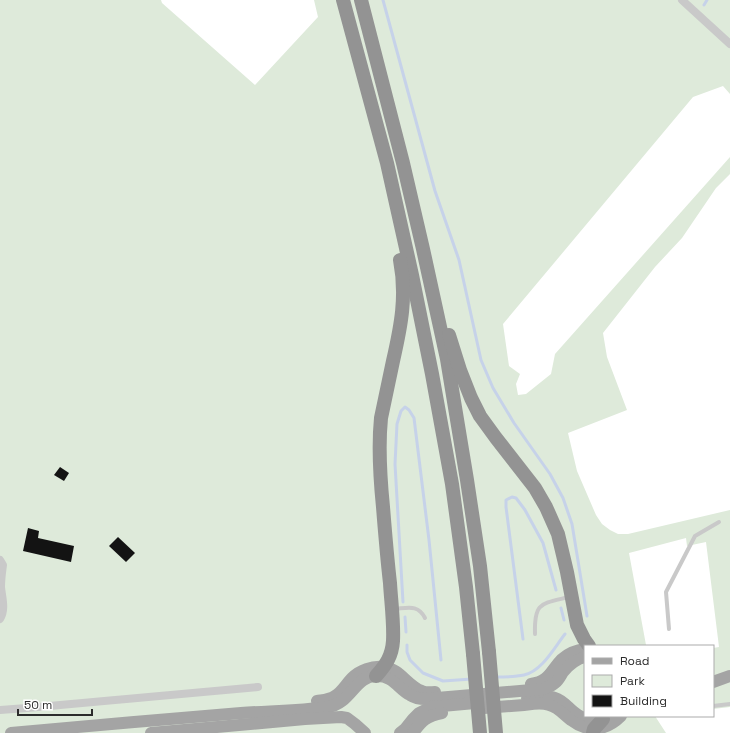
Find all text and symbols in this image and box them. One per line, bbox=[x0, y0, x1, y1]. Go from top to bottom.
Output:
legend bbox=[584, 645, 714, 717]
text: Road bbox=[620, 653, 649, 669]
text: Park bbox=[620, 673, 645, 689]
scale bar bbox=[18, 691, 92, 717]
text: Building bbox=[620, 693, 667, 709]
text: 50 m bbox=[24, 697, 52, 713]

